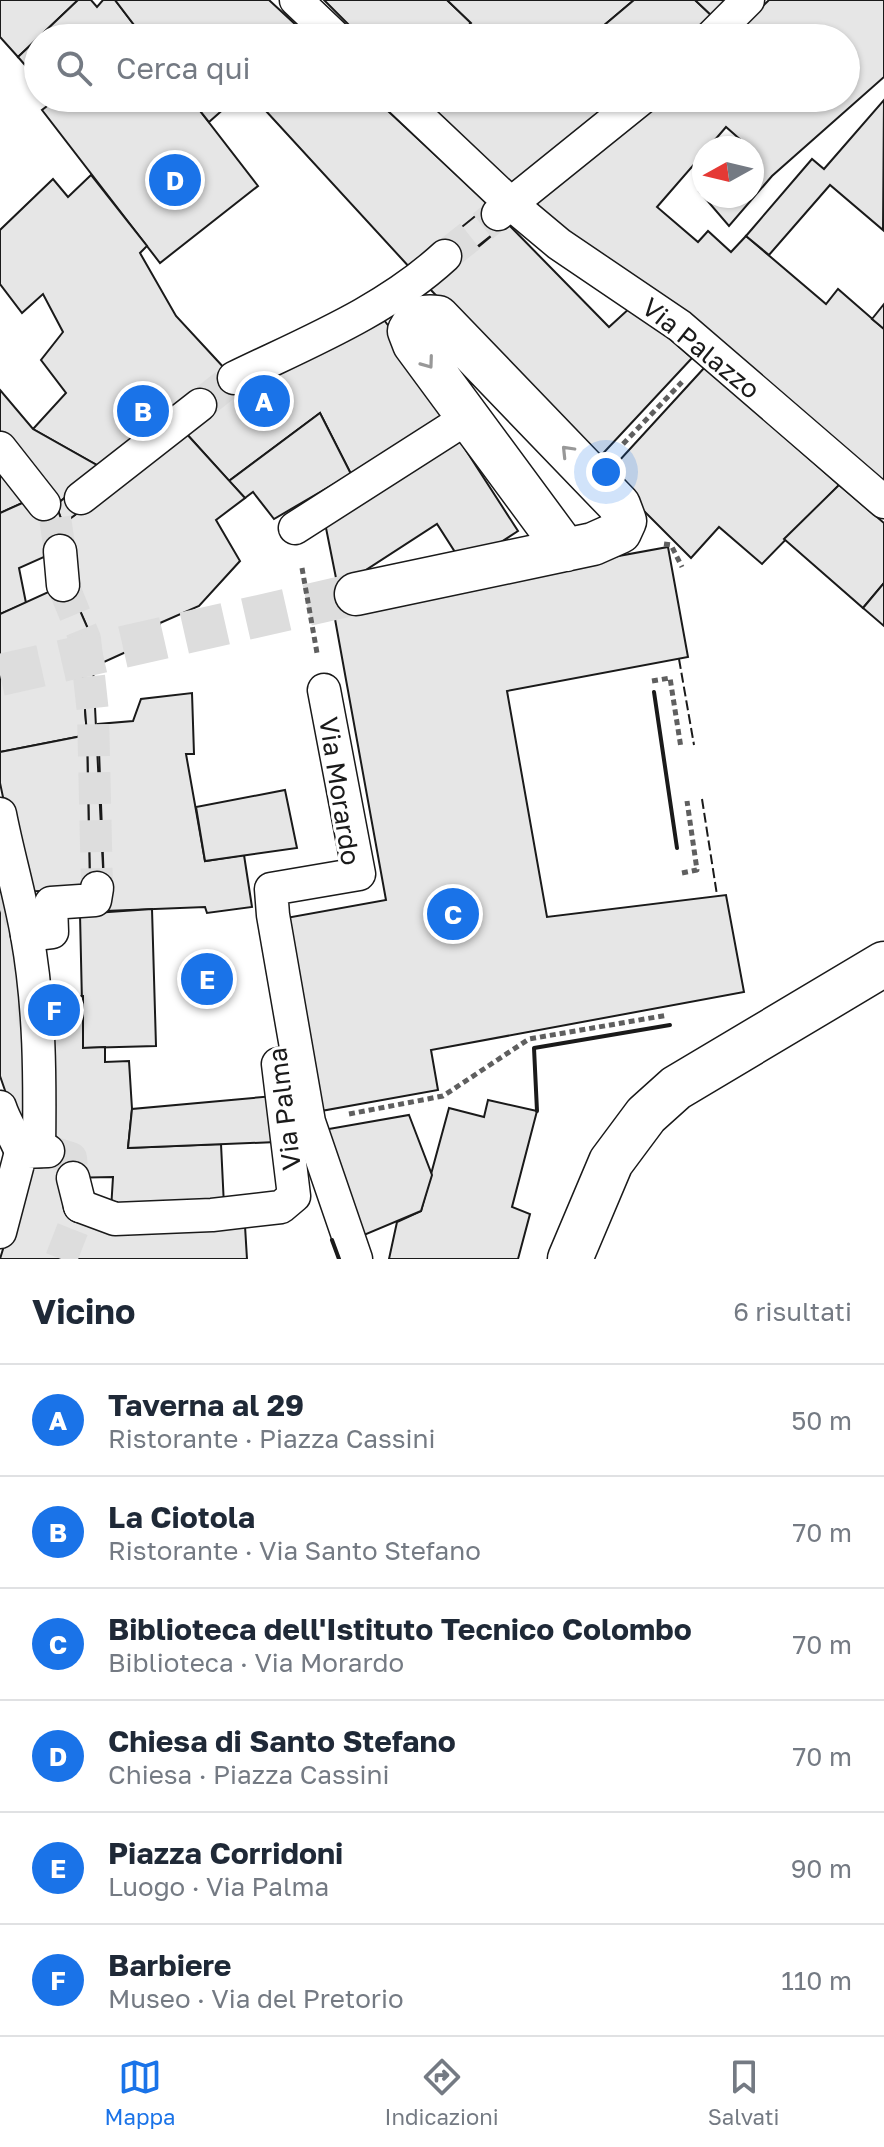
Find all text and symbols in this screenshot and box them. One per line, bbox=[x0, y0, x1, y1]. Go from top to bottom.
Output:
search box bbox=[24, 24, 860, 112]
icon: search bbox=[52, 46, 96, 90]
text: Cerca qui bbox=[116, 50, 251, 86]
north arrow bbox=[692, 136, 764, 208]
pin: D bbox=[149, 150, 201, 210]
street label: Via Palazzo bbox=[636, 291, 766, 405]
one-way arrow bbox=[419, 354, 433, 368]
pin: A bbox=[238, 371, 290, 431]
pin: B bbox=[117, 381, 169, 441]
one-way arrow bbox=[561, 446, 576, 460]
your location bbox=[586, 452, 626, 492]
street label: Via Morardo bbox=[313, 715, 367, 867]
pin: C bbox=[427, 884, 479, 944]
pin: E bbox=[181, 949, 233, 1009]
pin: F bbox=[28, 980, 80, 1040]
street label: Via Palma bbox=[261, 1046, 307, 1172]
text: Vicino bbox=[32, 1291, 135, 1331]
text: 6 risultati bbox=[733, 1296, 852, 1327]
text: Taverna al 29 bbox=[108, 1387, 304, 1423]
text: A bbox=[49, 1405, 67, 1436]
text: 50 m bbox=[791, 1405, 852, 1436]
text: Ristorante · Piazza Cassini bbox=[108, 1423, 436, 1454]
text: La Ciotola bbox=[108, 1499, 255, 1535]
text: B bbox=[49, 1517, 67, 1548]
text: 70 m bbox=[793, 1517, 852, 1548]
text: Ristorante · Via Santo Stefano bbox=[108, 1535, 481, 1566]
text: Biblioteca dell'Istituto Tecnico Colombo bbox=[108, 1611, 692, 1647]
text: C bbox=[49, 1629, 67, 1660]
text: 70 m bbox=[793, 1629, 852, 1660]
text: Biblioteca · Via Morardo bbox=[108, 1647, 404, 1678]
text: Chiesa di Santo Stefano bbox=[108, 1723, 456, 1759]
text: D bbox=[49, 1741, 67, 1772]
text: 70 m bbox=[793, 1741, 852, 1772]
text: Chiesa · Piazza Cassini bbox=[108, 1759, 390, 1790]
text: Piazza Corridoni bbox=[108, 1835, 343, 1871]
text: E bbox=[50, 1853, 66, 1884]
text: 90 m bbox=[791, 1853, 852, 1884]
text: Luogo · Via Palma bbox=[108, 1871, 329, 1902]
text: Barbiere bbox=[108, 1947, 232, 1983]
text: F bbox=[50, 1965, 66, 1996]
text: 110 m bbox=[781, 1965, 852, 1996]
text: Museo · Via del Pretorio bbox=[108, 1983, 404, 2014]
tab: Mappa bbox=[105, 2055, 175, 2130]
tab: Indicazioni bbox=[385, 2055, 499, 2130]
tab: Salvati bbox=[708, 2055, 779, 2130]

